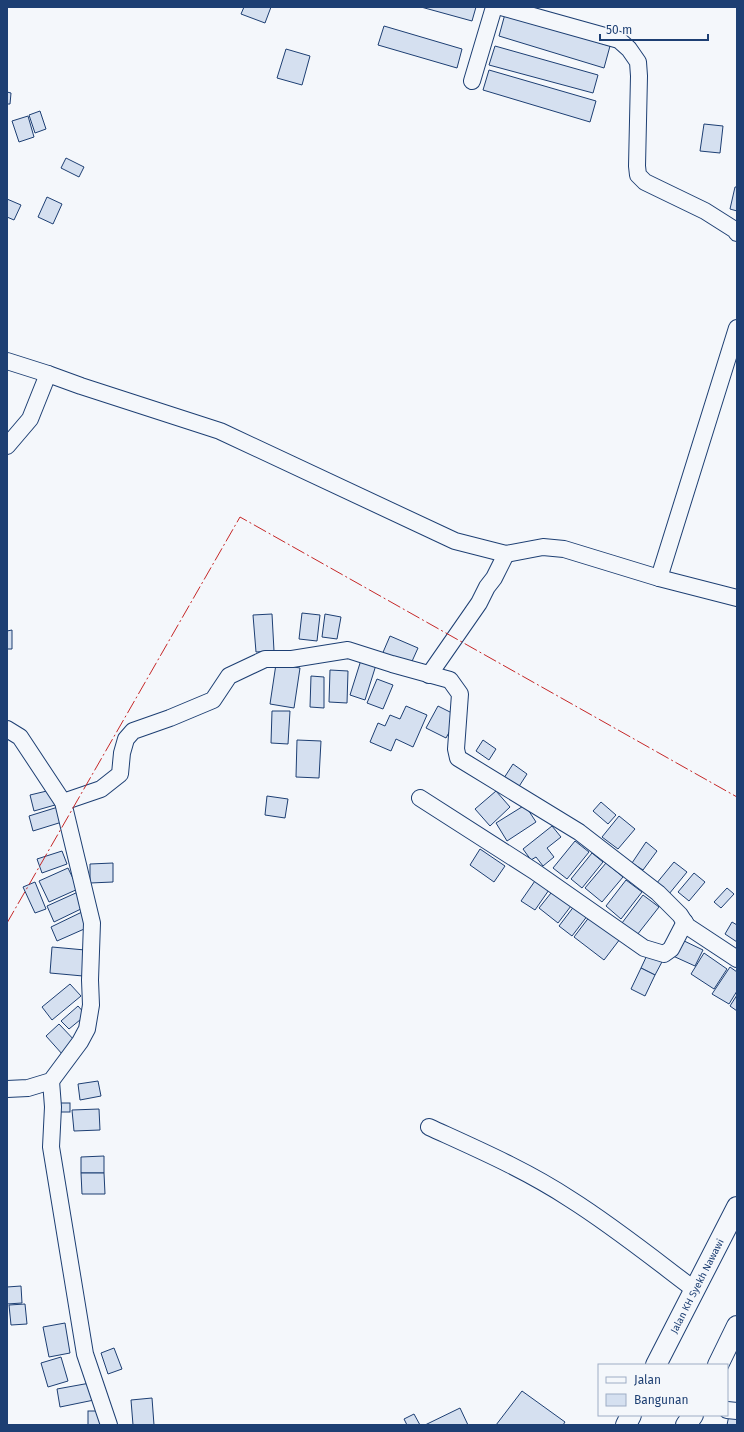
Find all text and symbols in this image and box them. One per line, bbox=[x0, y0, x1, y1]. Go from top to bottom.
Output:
scale bar bbox=[600, 16, 708, 42]
text: 50 m bbox=[606, 23, 632, 37]
street label: Jalan KH Syekh Nawawi bbox=[668, 1237, 727, 1336]
legend bbox=[598, 1364, 728, 1416]
text: Jalan bbox=[634, 1373, 661, 1387]
text: Bangunan bbox=[634, 1393, 689, 1407]

